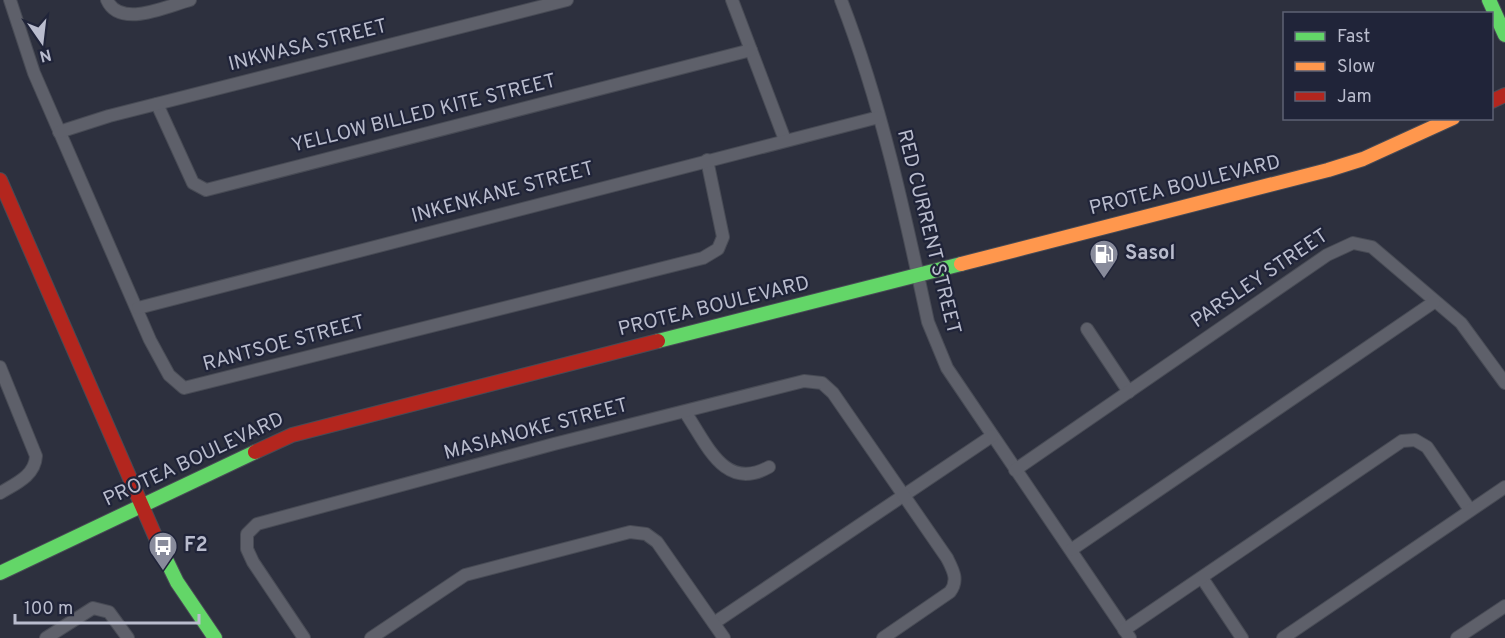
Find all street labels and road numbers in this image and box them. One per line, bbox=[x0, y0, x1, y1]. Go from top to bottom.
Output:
street label: INKWASA STREET bbox=[226, 14, 390, 78]
street label: YELLOW BILLED KITE STREET bbox=[289, 68, 559, 160]
street label: RED CURRENT STREET bbox=[890, 127, 966, 337]
street label: PROTEA BOULEVARD bbox=[1087, 150, 1283, 222]
street label: INKENKANE STREET bbox=[409, 156, 597, 230]
street label: PARSLEY STREET bbox=[1186, 223, 1334, 335]
street label: PROTEA BOULEVARD bbox=[616, 271, 812, 343]
street label: RANTSOE STREET bbox=[200, 310, 368, 378]
street label: MASIANOKE STREET bbox=[441, 393, 631, 467]
street label: PROTEA BOULEVARD bbox=[99, 407, 289, 513]

